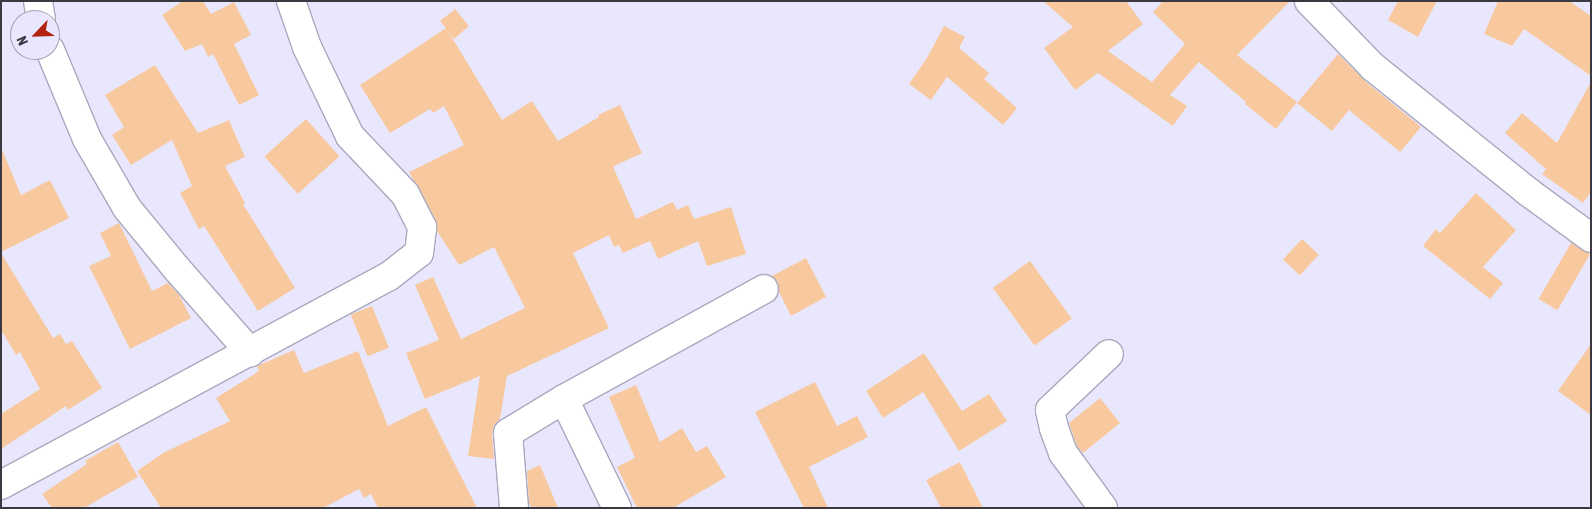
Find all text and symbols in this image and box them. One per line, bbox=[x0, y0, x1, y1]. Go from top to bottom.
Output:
north arrow bbox=[10, 10, 60, 60]
text: N bbox=[13, 34, 31, 48]

